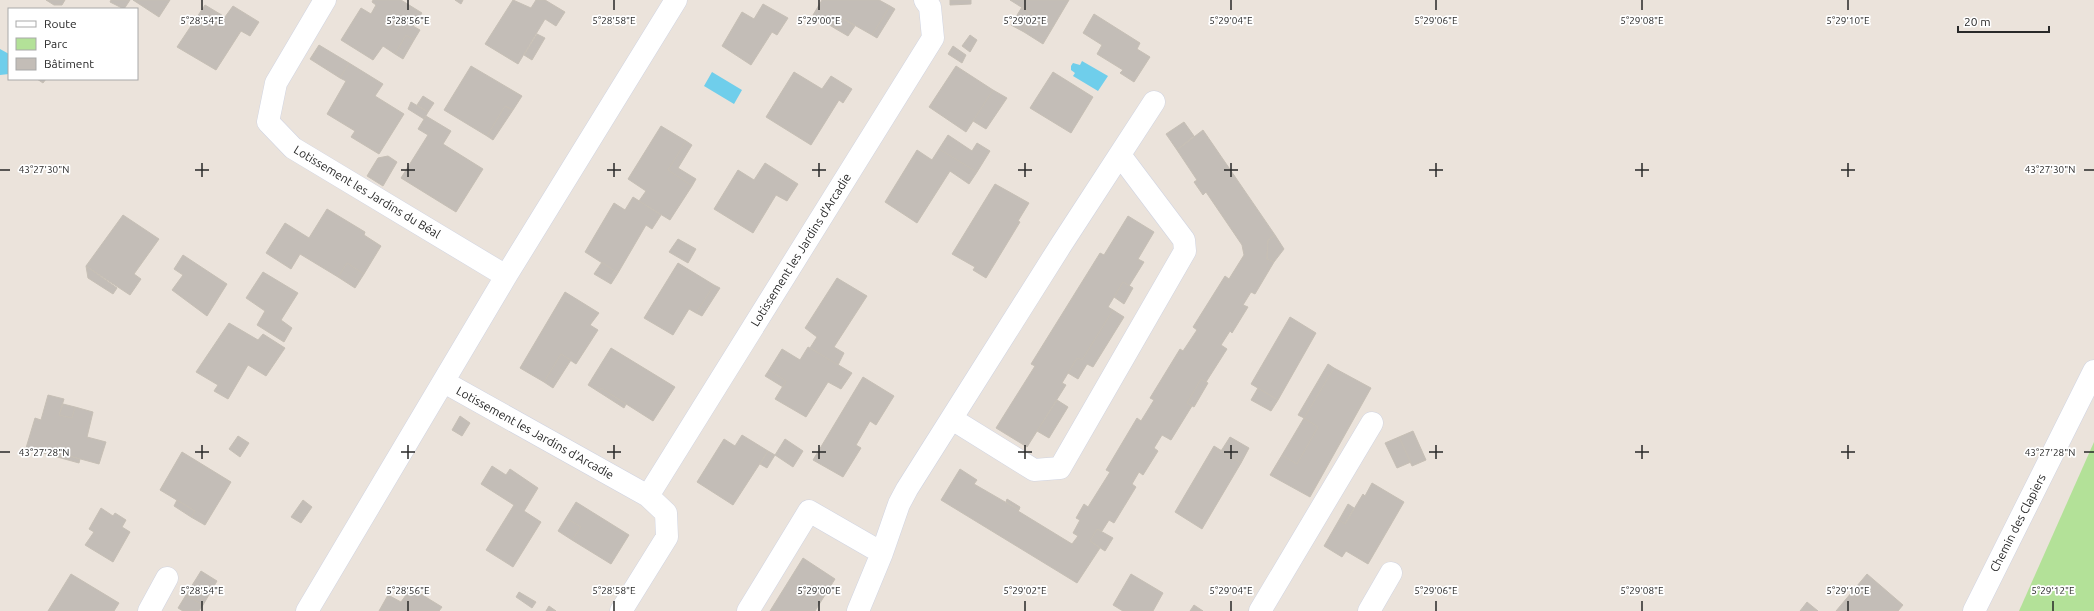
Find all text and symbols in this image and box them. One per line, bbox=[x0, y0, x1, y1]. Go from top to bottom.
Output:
legend bbox=[8, 8, 138, 80]
scale bar bbox=[1958, 8, 2049, 34]
text: 5°28'54"E bbox=[180, 15, 224, 26]
text: 5°28'56"E bbox=[386, 15, 430, 26]
text: 5°28'58"E bbox=[592, 15, 636, 26]
text: 5°29'00"E bbox=[797, 15, 841, 26]
text: 5°29'02"E bbox=[1003, 15, 1047, 26]
text: 5°29'04"E bbox=[1209, 15, 1253, 26]
text: 5°29'06"E bbox=[1414, 15, 1458, 26]
text: 5°29'08"E bbox=[1620, 15, 1664, 26]
text: 5°29'10"E bbox=[1826, 15, 1870, 26]
text: 20 m bbox=[1964, 15, 1991, 28]
text: Route bbox=[44, 17, 77, 30]
text: Parc bbox=[44, 37, 68, 50]
text: Bâtiment bbox=[44, 57, 94, 70]
street label: Lotissement les Jardins du Béal bbox=[292, 143, 443, 240]
text: 43°27'30"N bbox=[19, 164, 69, 175]
text: 43°27'30"N bbox=[2025, 164, 2075, 175]
street label: Lotissement les Jardins d'Arcadie bbox=[748, 171, 853, 329]
street label: Lotissement les Jardins d'Arcadie bbox=[454, 384, 616, 481]
text: 43°27'28"N bbox=[19, 447, 69, 458]
text: 43°27'28"N bbox=[2025, 447, 2075, 458]
street label: Chemin des Clapiers bbox=[1987, 472, 2048, 574]
text: 5°28'54"E bbox=[180, 585, 224, 596]
text: 5°28'56"E bbox=[386, 585, 430, 596]
text: 5°28'58"E bbox=[592, 585, 636, 596]
text: 5°29'00"E bbox=[797, 585, 841, 596]
text: 5°29'02"E bbox=[1003, 585, 1047, 596]
text: 5°29'04"E bbox=[1209, 585, 1253, 596]
text: 5°29'06"E bbox=[1414, 585, 1458, 596]
text: 5°29'08"E bbox=[1620, 585, 1664, 596]
text: 5°29'10"E bbox=[1826, 585, 1870, 596]
text: 5°29'12"E bbox=[2031, 585, 2075, 596]

